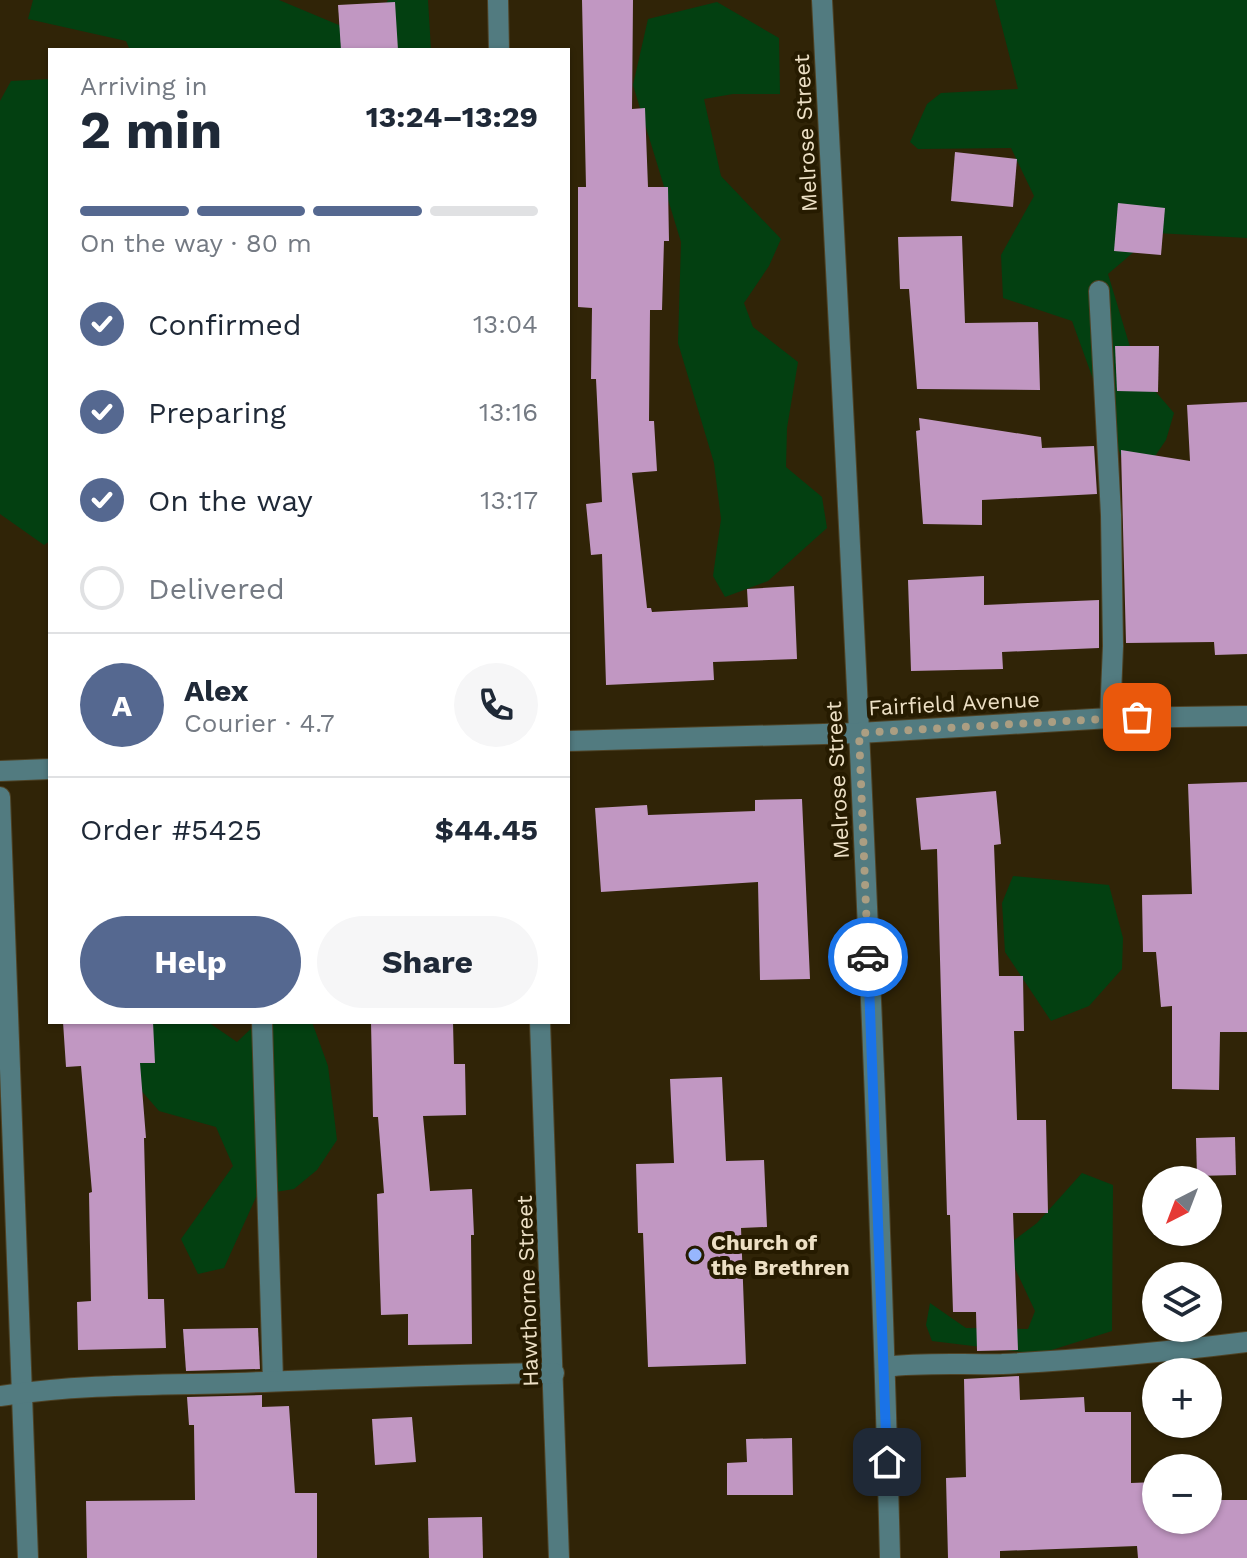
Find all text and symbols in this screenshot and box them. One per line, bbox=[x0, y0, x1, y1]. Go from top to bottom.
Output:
street label: Melrose Street bbox=[789, 53, 822, 212]
text: Arriving in bbox=[80, 71, 208, 101]
text: 13:24–13:29 bbox=[366, 99, 538, 134]
text: 2 min bbox=[80, 100, 222, 161]
text: On the way · 80 m bbox=[80, 228, 312, 258]
icon: check bbox=[80, 302, 124, 346]
text: Confirmed bbox=[148, 307, 302, 342]
text: 13:04 bbox=[473, 309, 538, 339]
icon: check bbox=[80, 390, 124, 434]
text: Preparing bbox=[148, 395, 286, 430]
text: 13:16 bbox=[479, 397, 538, 427]
icon: check bbox=[80, 478, 124, 522]
text: On the way bbox=[148, 483, 313, 518]
text: 13:17 bbox=[480, 485, 538, 515]
text: Delivered bbox=[148, 571, 285, 606]
button: phone bbox=[454, 663, 538, 747]
text: Alex bbox=[184, 673, 248, 708]
pin bbox=[1103, 683, 1171, 751]
street label: Fairfield Avenue bbox=[868, 687, 1040, 720]
text: A bbox=[112, 688, 132, 723]
icon: bag bbox=[1115, 695, 1159, 739]
street label: Melrose Street bbox=[821, 700, 854, 859]
text: Courier · 4.7 bbox=[184, 708, 334, 738]
text: Order #5425 bbox=[80, 812, 262, 847]
text: $44.45 bbox=[435, 812, 538, 847]
button: Help bbox=[80, 916, 301, 1008]
button: Share bbox=[317, 916, 538, 1008]
courier bbox=[828, 917, 908, 997]
icon: car bbox=[846, 935, 890, 979]
north arrow bbox=[1142, 1166, 1222, 1246]
map controls bbox=[1142, 1166, 1222, 1534]
street label: Hawthorne Street bbox=[512, 1195, 543, 1387]
place label: Church of the Brethren bbox=[711, 1230, 850, 1280]
marker: Church of the Brethren bbox=[686, 1246, 704, 1264]
button: layers bbox=[1142, 1262, 1222, 1342]
button: + bbox=[1142, 1358, 1222, 1438]
pin bbox=[853, 1428, 921, 1496]
icon: home bbox=[865, 1440, 909, 1484]
button: − bbox=[1142, 1454, 1222, 1534]

